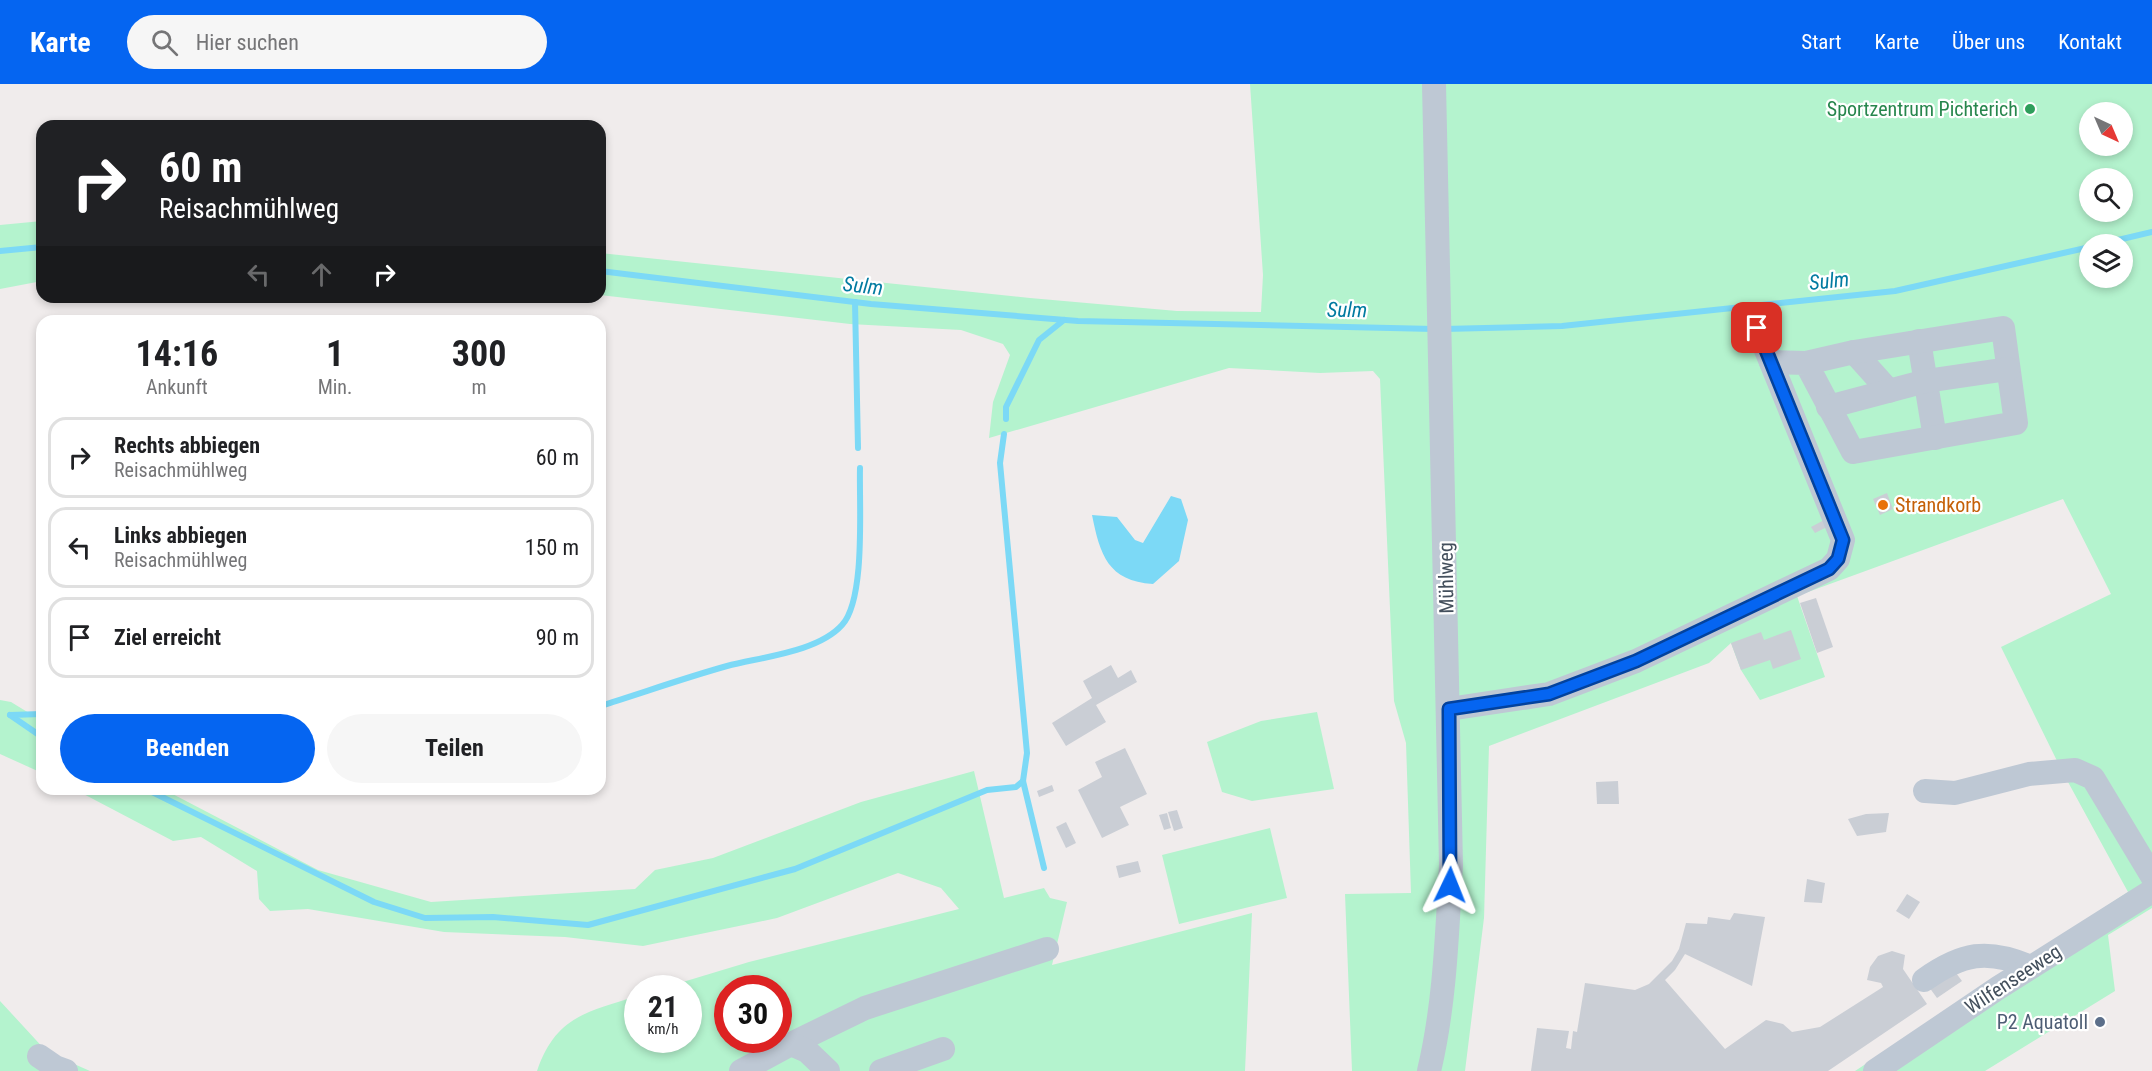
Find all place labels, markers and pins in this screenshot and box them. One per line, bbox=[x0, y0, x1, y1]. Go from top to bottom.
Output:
place label: Sportzentrum Pichterich bbox=[1827, 97, 2018, 121]
marker: Sportzentrum Pichterich bbox=[2023, 102, 2037, 116]
pin bbox=[1731, 302, 1782, 353]
place label: Strandkorb bbox=[1895, 493, 1981, 517]
marker: Strandkorb bbox=[1876, 498, 1890, 512]
place label: P2 Aquatoll bbox=[1997, 1010, 2088, 1034]
marker: P2 Aquatoll bbox=[2093, 1015, 2107, 1029]

